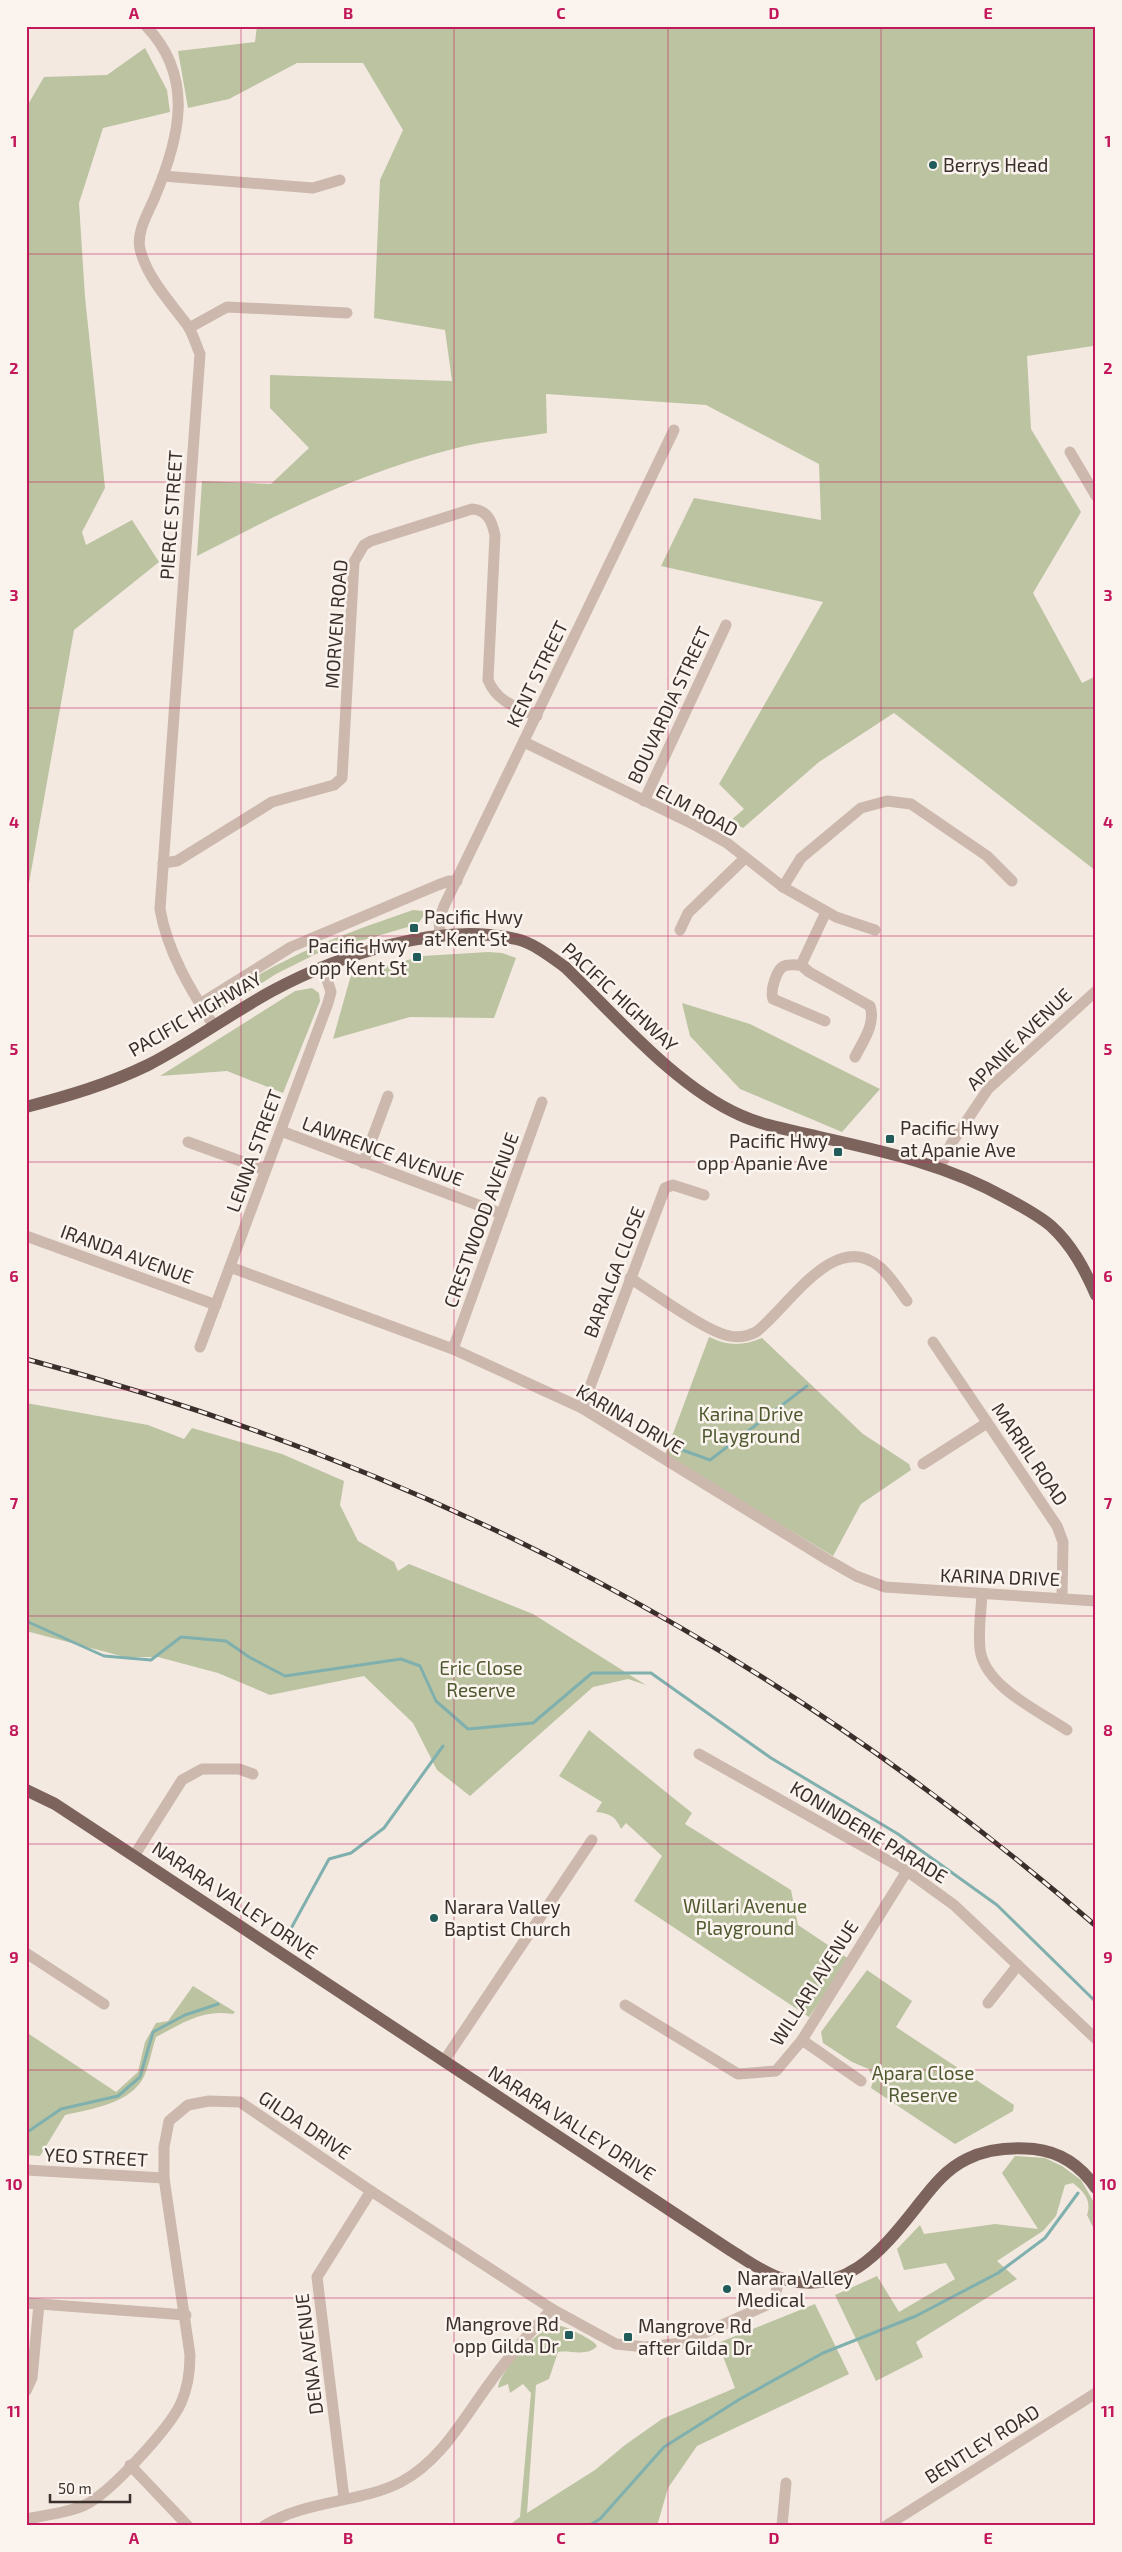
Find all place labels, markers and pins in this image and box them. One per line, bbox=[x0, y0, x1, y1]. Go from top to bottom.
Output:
place label: Berrys Head bbox=[943, 153, 1048, 176]
marker: Berrys Head bbox=[927, 159, 939, 171]
place label: Pacific Hwy at Kent St bbox=[424, 905, 523, 950]
marker: Pacific Hwy at Kent St bbox=[408, 922, 420, 934]
place label: Pacific Hwy opp Kent St bbox=[308, 934, 407, 979]
marker: Pacific Hwy opp Kent St bbox=[411, 951, 423, 963]
place label: Pacific Hwy at Apanie Ave bbox=[900, 1116, 1016, 1161]
place label: Pacific Hwy opp Apanie Ave bbox=[697, 1129, 828, 1174]
marker: Pacific Hwy at Apanie Ave bbox=[884, 1133, 896, 1145]
marker: Pacific Hwy opp Apanie Ave bbox=[832, 1146, 844, 1158]
place label: Narara Valley Baptist Church bbox=[444, 1895, 571, 1940]
marker: Narara Valley Baptist Church bbox=[428, 1912, 440, 1924]
place label: Narara Valley Medical bbox=[737, 2266, 854, 2311]
marker: Narara Valley Medical bbox=[721, 2283, 733, 2295]
place label: Mangrove Rd opp Gilda Dr bbox=[445, 2312, 559, 2357]
place label: Mangrove Rd after Gilda Dr bbox=[638, 2314, 753, 2359]
marker: Mangrove Rd opp Gilda Dr bbox=[563, 2329, 575, 2341]
marker: Mangrove Rd after Gilda Dr bbox=[622, 2331, 634, 2343]

